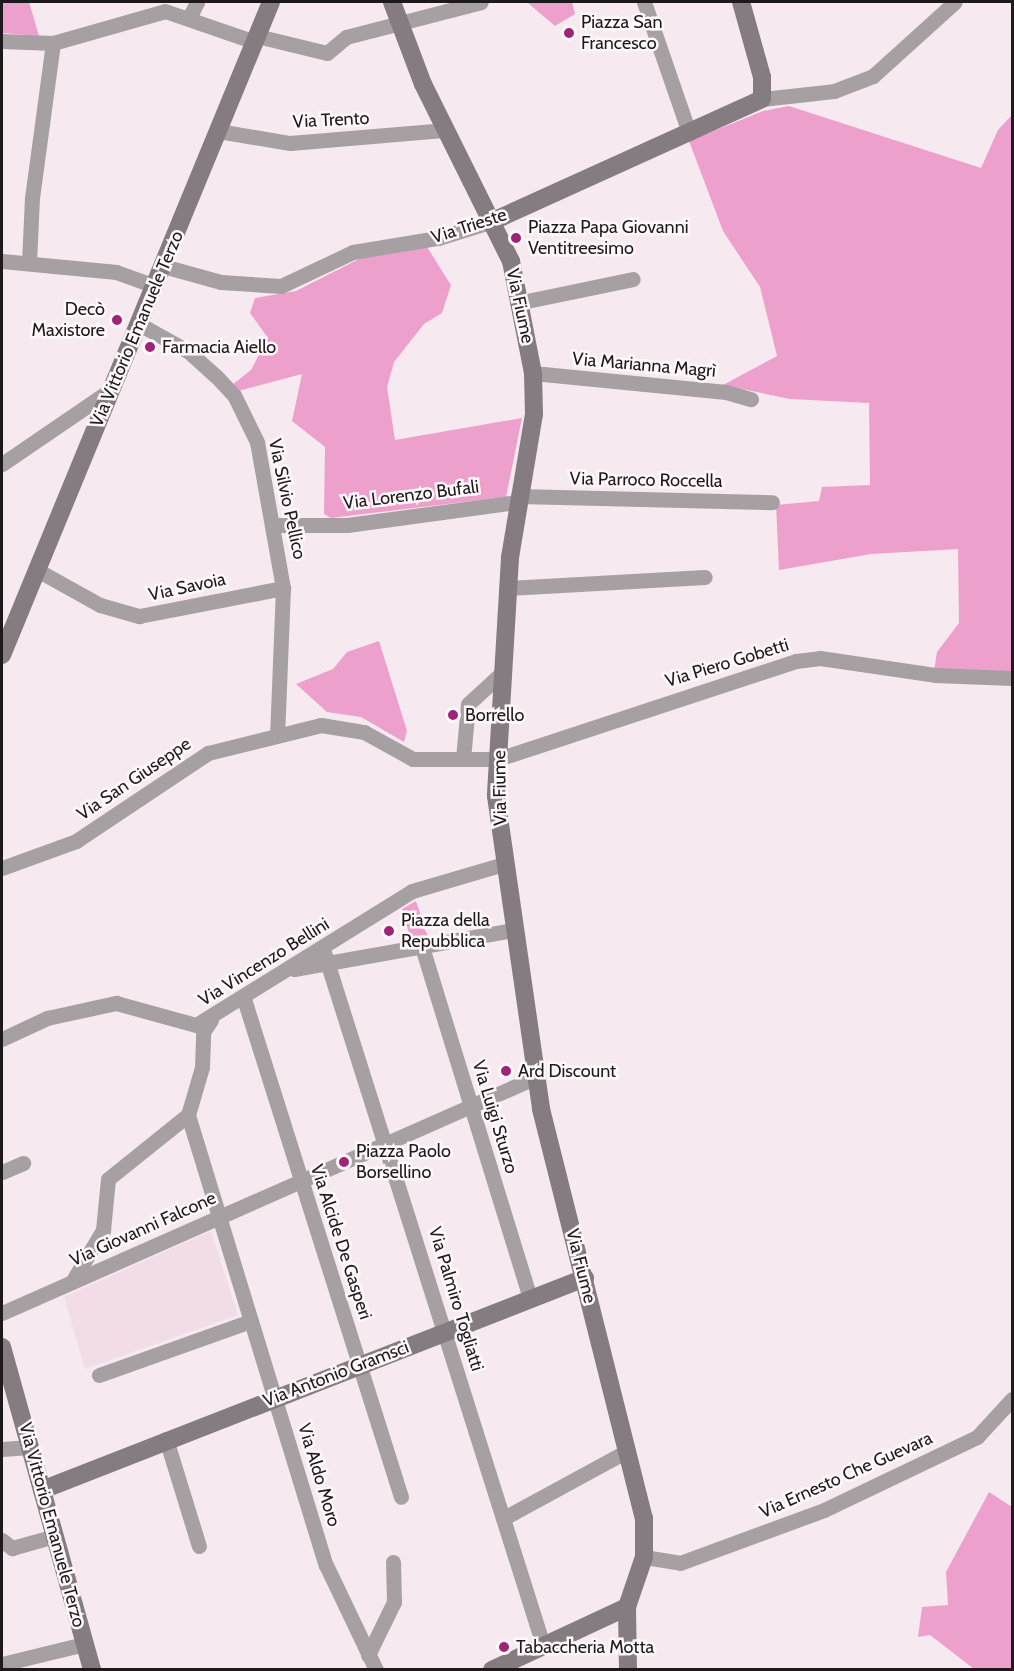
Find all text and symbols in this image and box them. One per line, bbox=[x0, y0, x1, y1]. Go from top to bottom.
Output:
place label: Piazza San Francesco bbox=[581, 12, 663, 54]
marker: Piazza San Francesco bbox=[562, 26, 576, 40]
street label: Via Trento bbox=[292, 107, 370, 133]
street label: Via Trieste bbox=[429, 204, 509, 248]
place label: Piazza Papa Giovanni Ventitreesimo bbox=[528, 217, 689, 260]
street label: Via Vittorio Emanuele Terzo bbox=[86, 228, 188, 430]
marker: Piazza Papa Giovanni Ventitreesimo bbox=[509, 231, 523, 245]
street label: Via Fiume bbox=[502, 267, 538, 345]
place label: Decò Maxistore bbox=[31, 299, 105, 342]
marker: Decò Maxistore bbox=[110, 313, 124, 327]
place label: Farmacia Aiello bbox=[162, 336, 276, 358]
marker: Farmacia Aiello bbox=[143, 340, 157, 354]
street label: Via Marianna Magrì bbox=[571, 348, 717, 382]
street label: Via Silvio Pellico bbox=[264, 437, 310, 561]
street label: Via Parroco Roccella bbox=[569, 468, 723, 492]
street label: Via Lorenzo Bufali bbox=[342, 476, 480, 514]
street label: Via Savoia bbox=[147, 568, 227, 606]
street label: Via Piero Gobetti bbox=[663, 634, 791, 692]
place label: Borrello bbox=[465, 704, 524, 726]
marker: Borrello bbox=[446, 708, 460, 722]
street label: Via San Giuseppe bbox=[73, 733, 195, 825]
street label: Via Fiume bbox=[489, 750, 511, 826]
place label: Piazza della Repubblica bbox=[401, 910, 490, 952]
street label: Via Vincenzo Bellini bbox=[195, 913, 333, 1011]
marker: Piazza della Repubblica bbox=[382, 924, 396, 938]
street label: Via Luigi Sturzo bbox=[468, 1058, 522, 1176]
place label: Ard Discount bbox=[518, 1060, 616, 1082]
marker: Ard Discount bbox=[499, 1064, 513, 1078]
place label: Piazza Paolo Borsellino bbox=[356, 1141, 451, 1184]
marker: Piazza Paolo Borsellino bbox=[337, 1155, 351, 1169]
street label: Via Alcide De Gasperi bbox=[306, 1162, 376, 1322]
street label: Via Giovanni Falcone bbox=[67, 1187, 219, 1271]
street label: Via Palmiro Togliatti bbox=[424, 1224, 488, 1374]
street label: Via Fiume bbox=[561, 1227, 601, 1305]
street label: Via Antonio Gramsci bbox=[260, 1336, 412, 1412]
street label: Via Vittorio Emanuele Terzo bbox=[14, 1420, 90, 1630]
street label: Via Aldo Moro bbox=[293, 1421, 345, 1529]
street label: Via Ernesto Che Guevara bbox=[756, 1427, 936, 1523]
place label: Tabaccheria Motta bbox=[516, 1636, 654, 1658]
marker: Tabaccheria Motta bbox=[497, 1640, 511, 1654]

